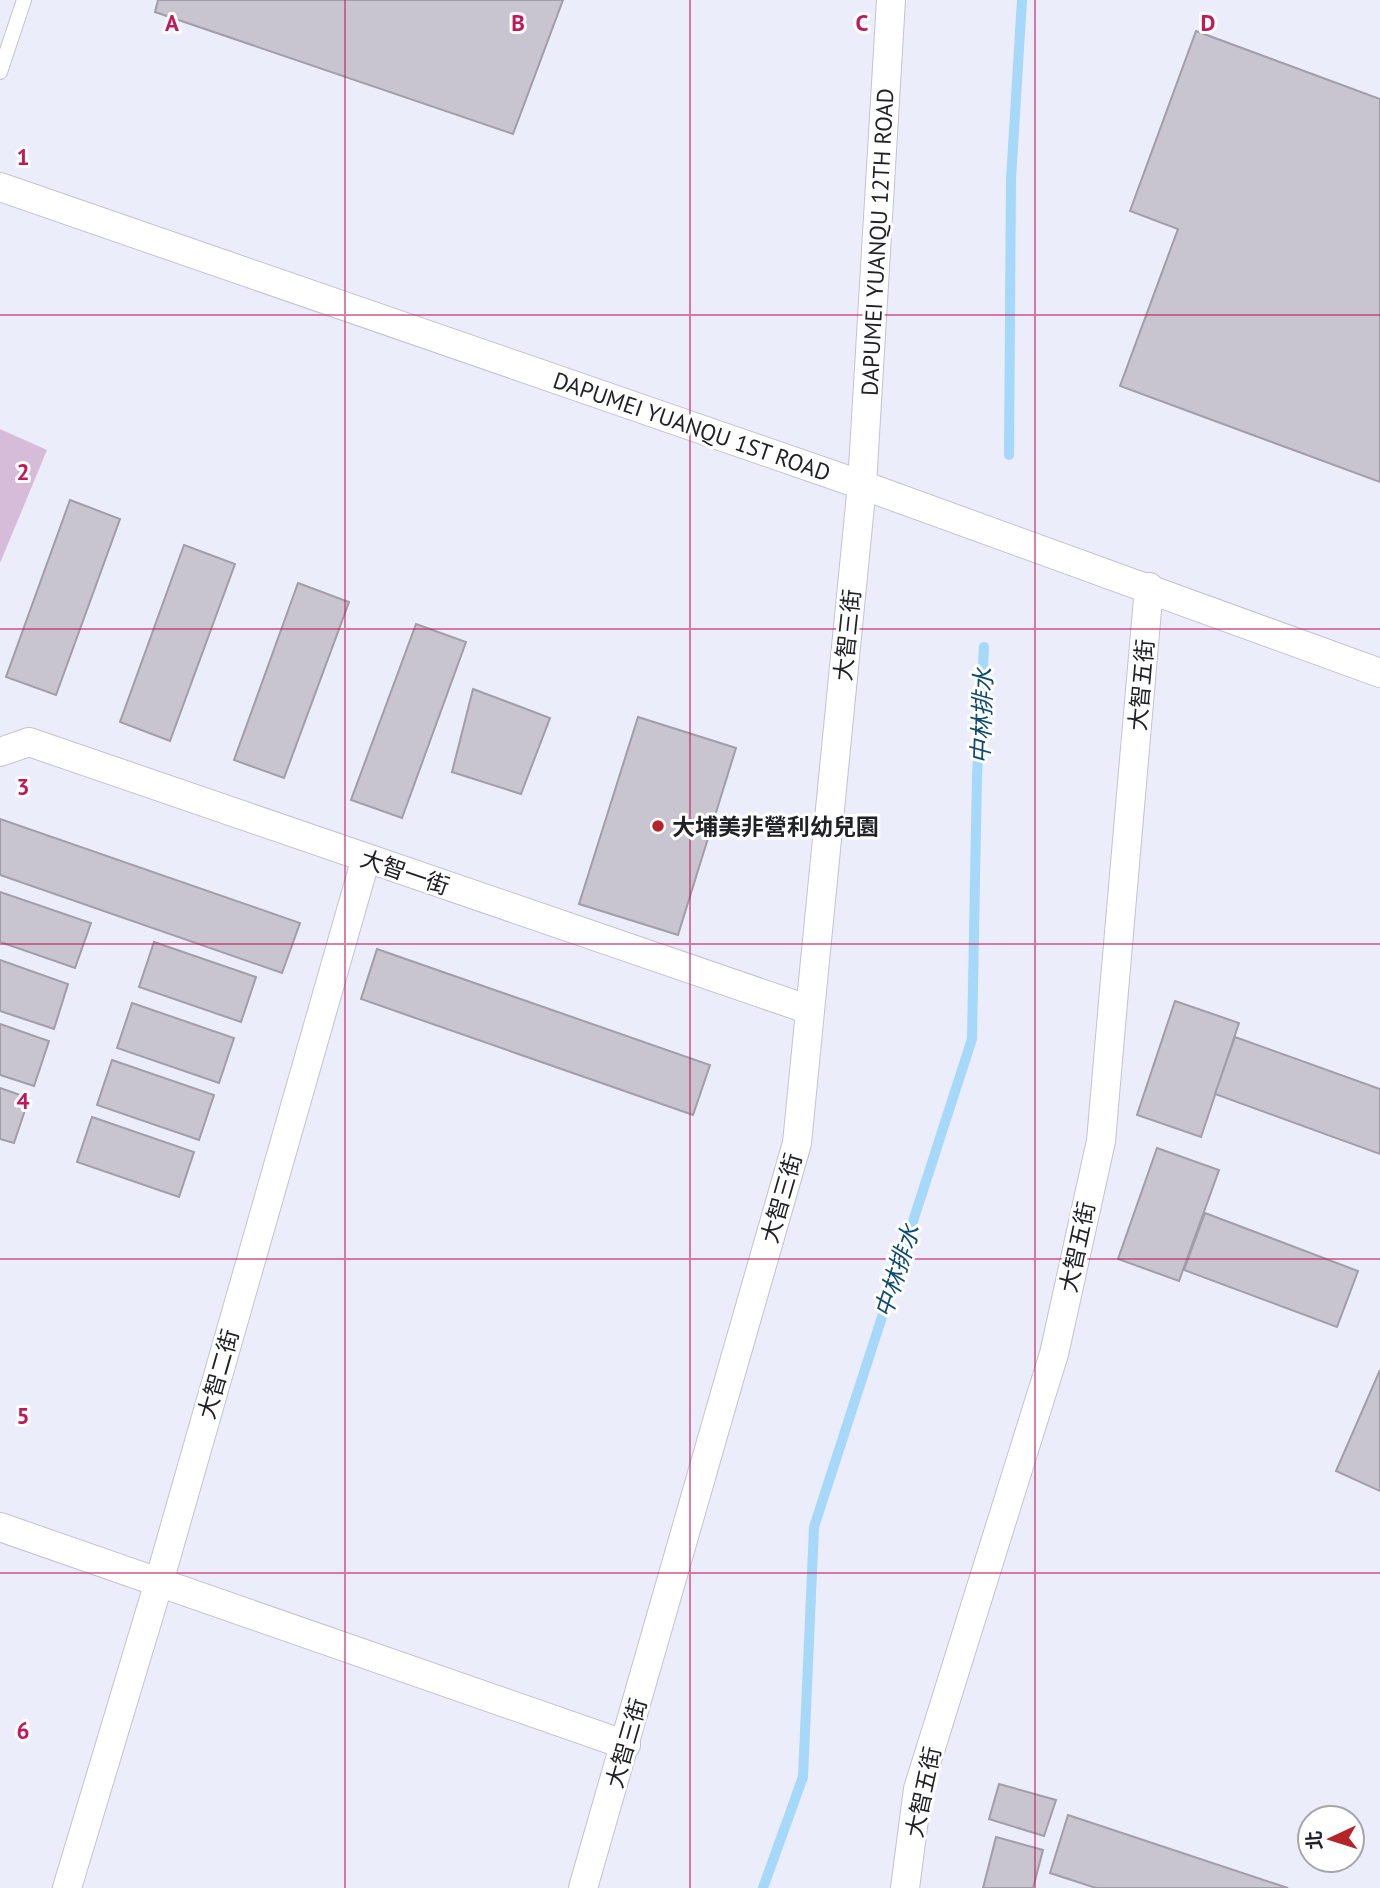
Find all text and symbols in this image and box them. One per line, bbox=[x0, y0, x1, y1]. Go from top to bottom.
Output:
text: A bbox=[165, 8, 179, 37]
text: B bbox=[511, 8, 525, 37]
text: C bbox=[856, 8, 869, 37]
text: D bbox=[1201, 8, 1215, 37]
street label: DAPUMEI YUANQU 12TH ROAD bbox=[854, 88, 900, 396]
text: 1 bbox=[16, 142, 30, 171]
street label: DAPUMEI YUANQU 1ST ROAD bbox=[550, 365, 834, 487]
text: 2 bbox=[16, 457, 30, 486]
street label: 大智三街 bbox=[828, 588, 866, 682]
street label: 大智五街 bbox=[1123, 638, 1159, 732]
water label: 中林排水 bbox=[965, 666, 999, 765]
text: 3 bbox=[16, 772, 30, 801]
place label: 大埔美非營利幼兒園 bbox=[672, 812, 879, 841]
marker: 大埔美非營利幼兒園 bbox=[650, 818, 666, 834]
street label: 大智一街 bbox=[357, 843, 453, 901]
text: 4 bbox=[16, 1086, 30, 1115]
street label: 大智三街 bbox=[754, 1150, 808, 1246]
street label: 大智五街 bbox=[1053, 1199, 1101, 1295]
water label: 中林排水 bbox=[867, 1220, 927, 1321]
street label: 大智二街 bbox=[191, 1326, 245, 1422]
text: 5 bbox=[16, 1401, 30, 1430]
street label: 大智三街 bbox=[599, 1695, 653, 1791]
text: 6 bbox=[16, 1716, 30, 1745]
street label: 大智五街 bbox=[899, 1744, 947, 1840]
north arrow bbox=[1296, 1804, 1366, 1874]
text: 北 bbox=[1301, 1830, 1327, 1851]

